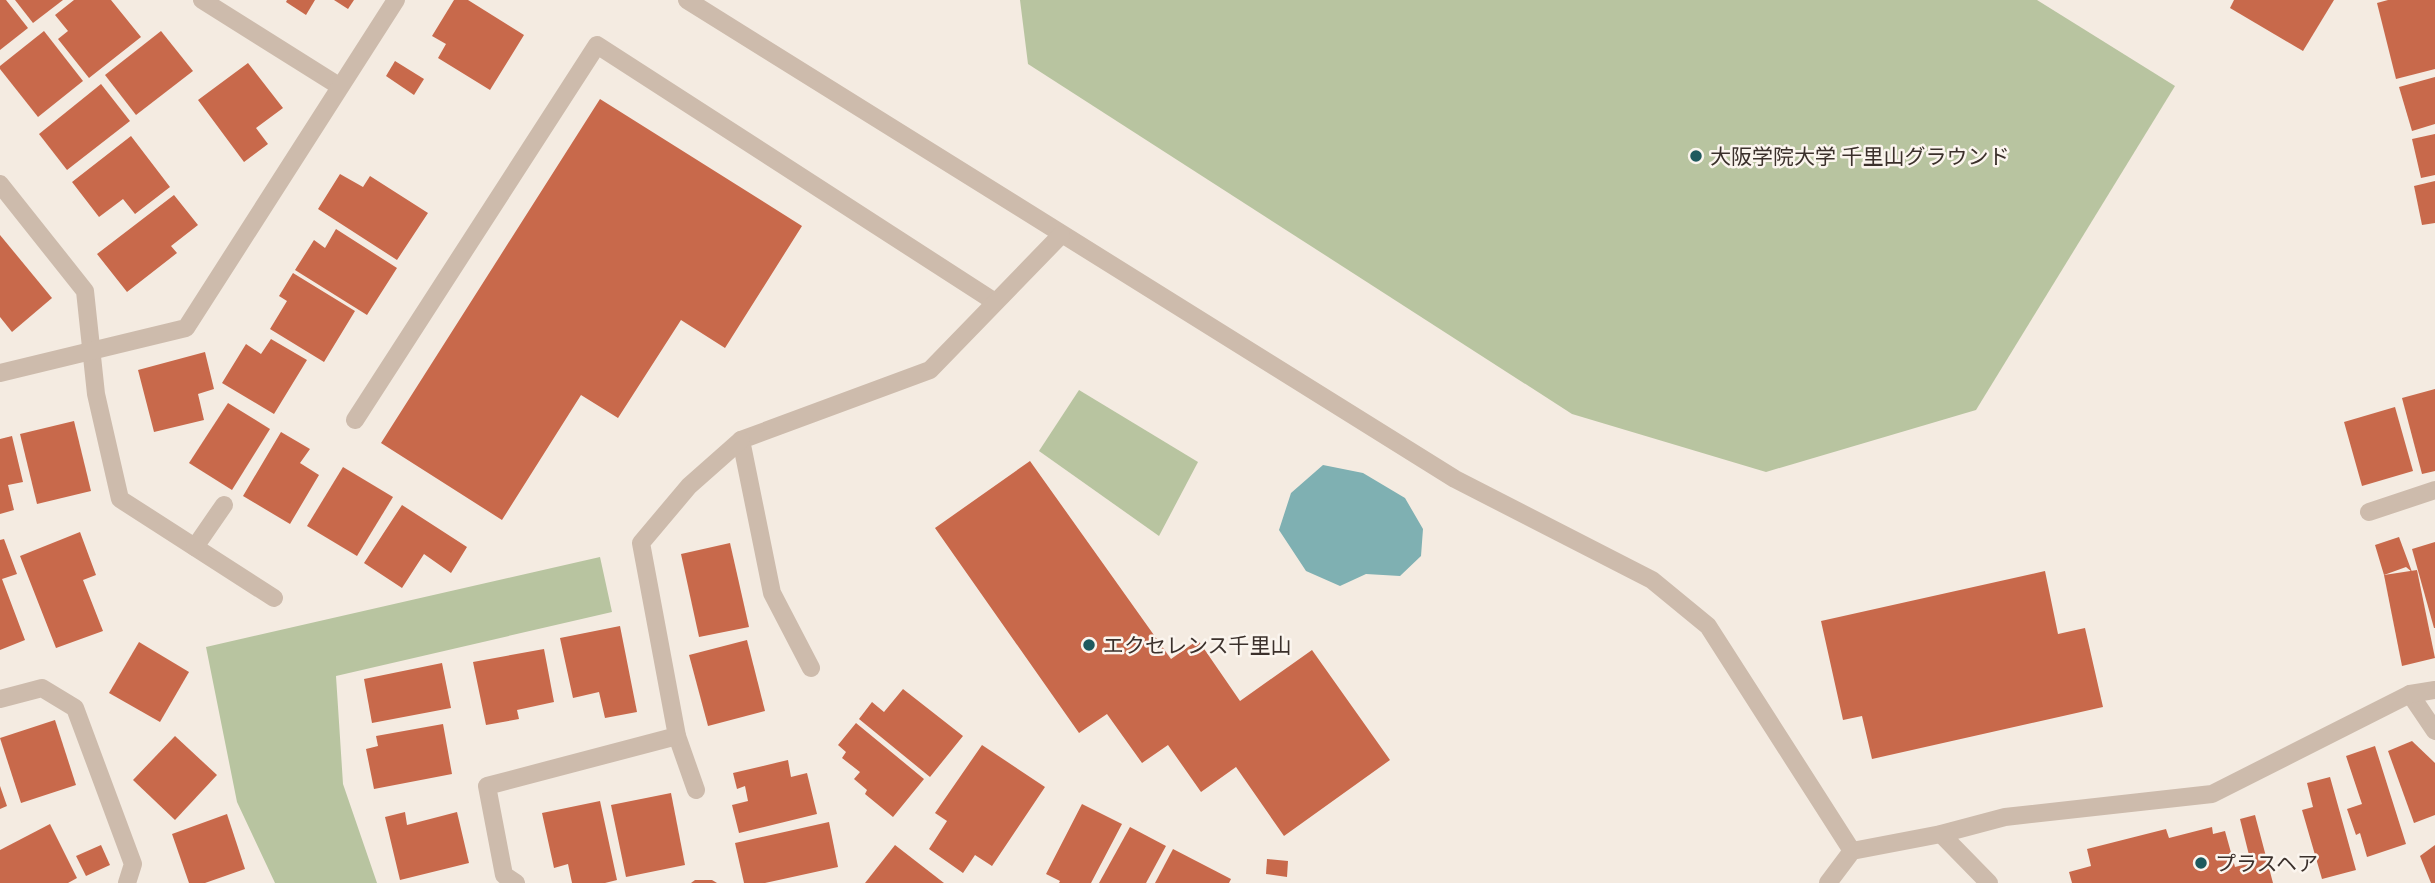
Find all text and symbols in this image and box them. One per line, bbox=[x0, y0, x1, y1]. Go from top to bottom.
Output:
place label: 大阪学院大学 千里山グラウンド bbox=[1710, 143, 2010, 170]
marker: 大阪学院大学 千里山グラウンド bbox=[1688, 148, 1704, 164]
place label: エクセレンス千里山 bbox=[1103, 632, 1292, 659]
marker: エクセレンス千里山 bbox=[1081, 637, 1097, 653]
place label: プラスヘア bbox=[2215, 850, 2318, 877]
marker: プラスヘア bbox=[2193, 855, 2209, 871]

